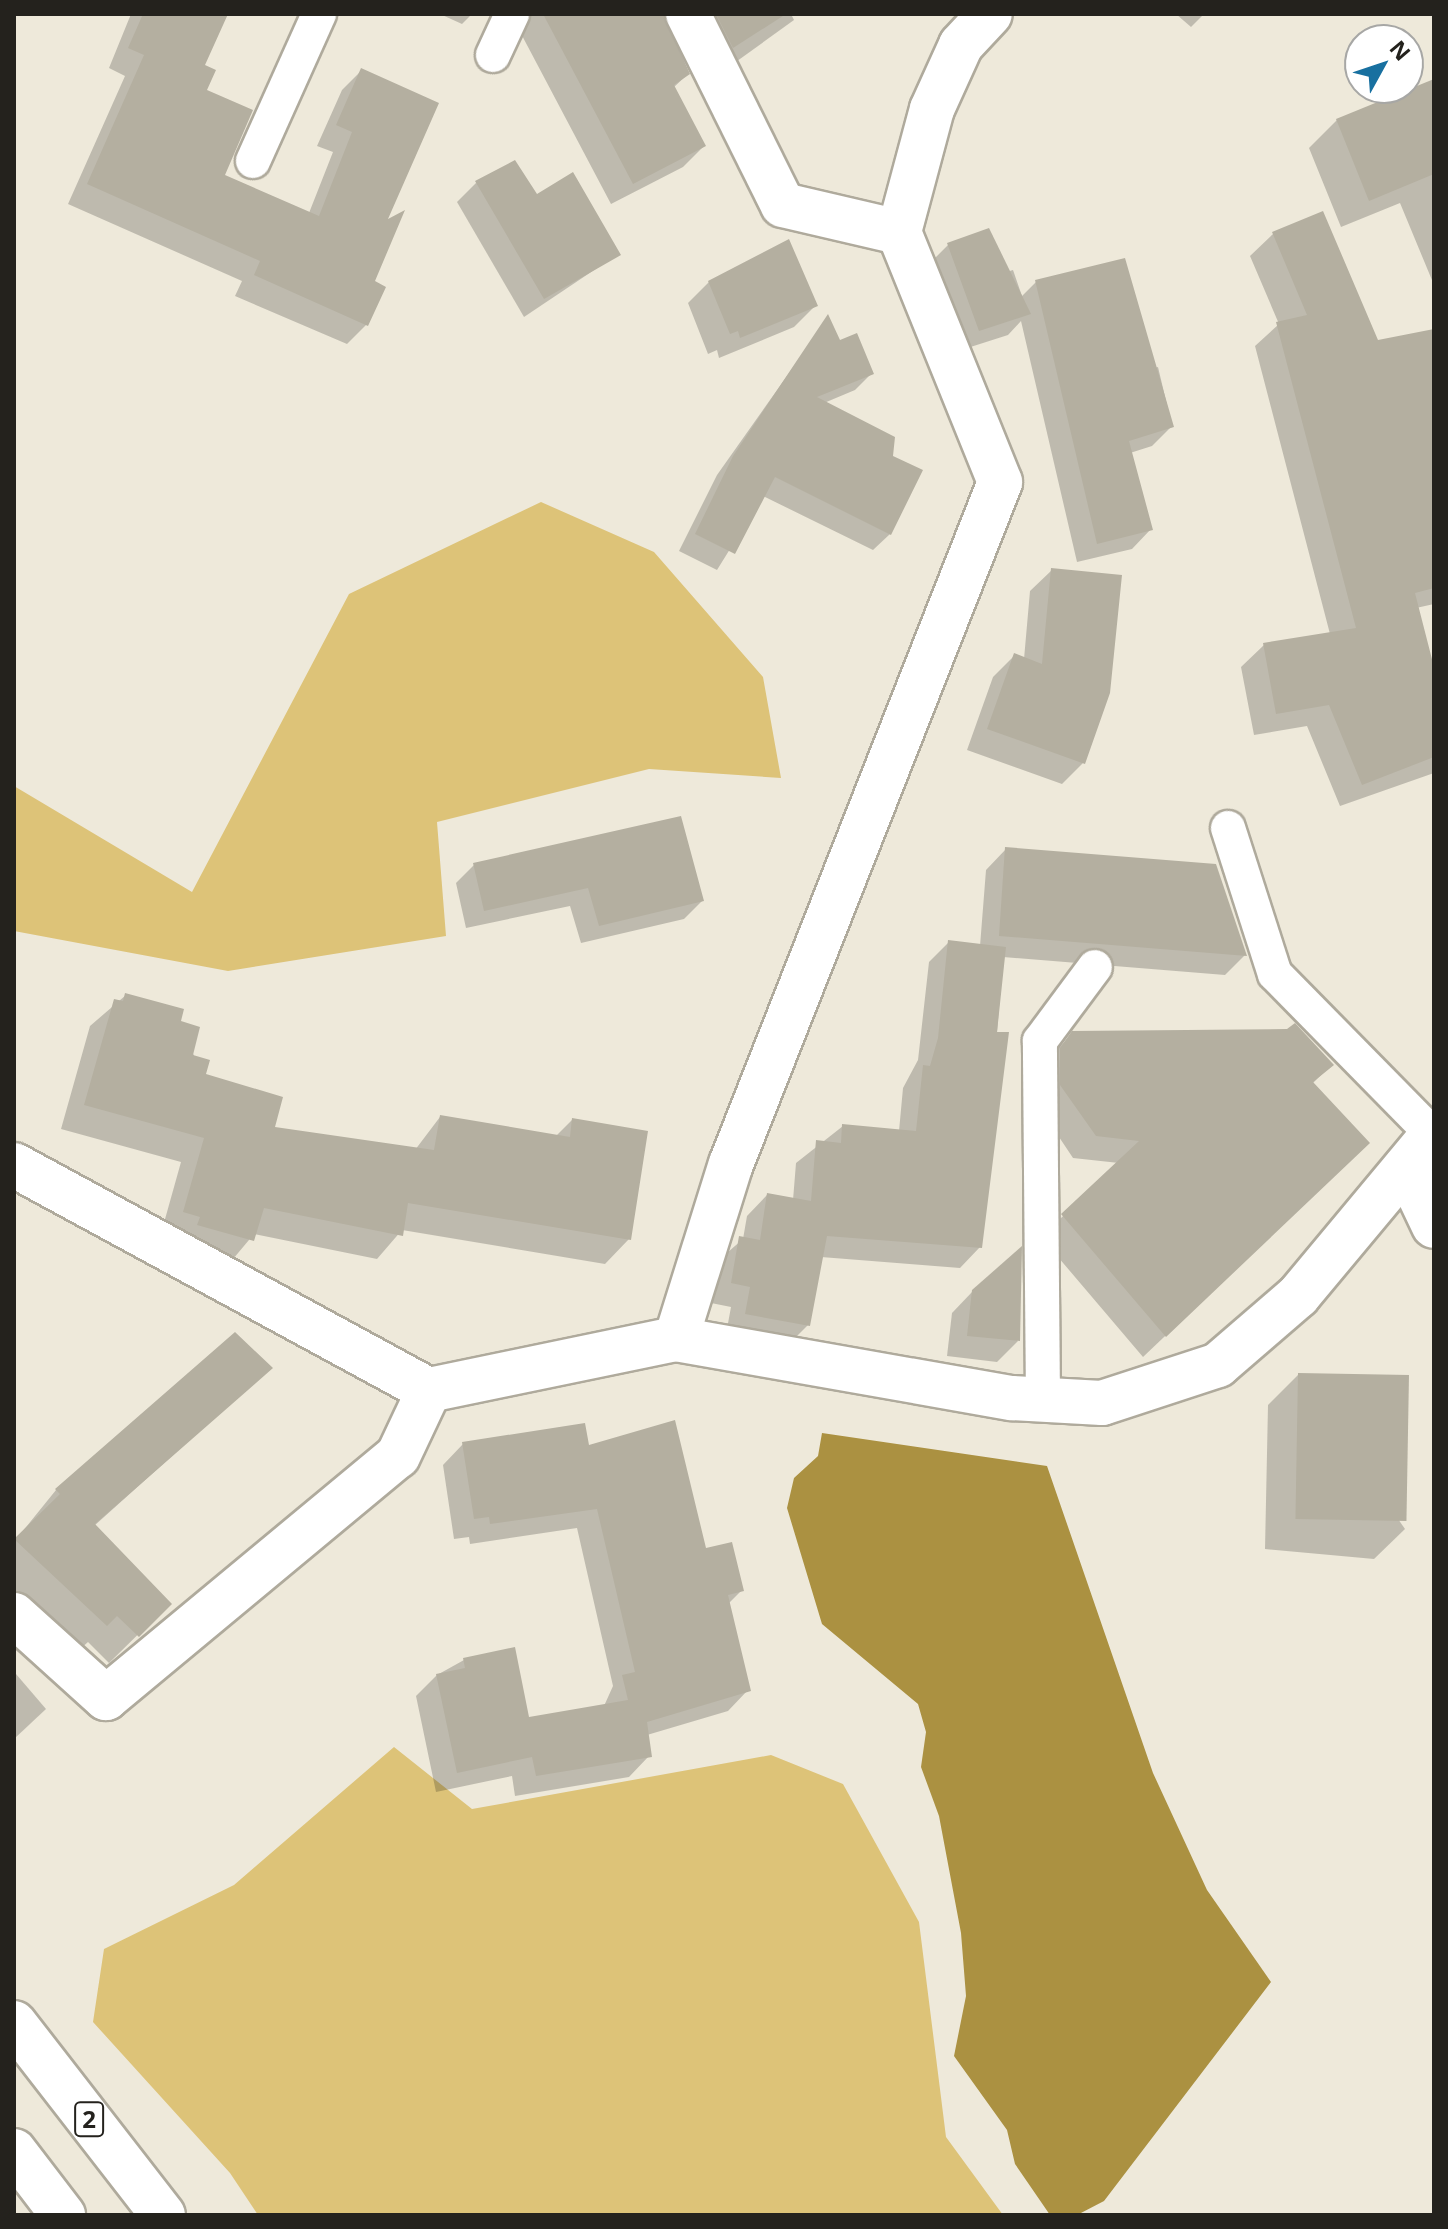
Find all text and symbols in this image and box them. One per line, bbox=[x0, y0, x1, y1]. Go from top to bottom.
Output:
north arrow bbox=[1344, 24, 1424, 104]
text: N bbox=[1384, 33, 1418, 66]
road number: 2 bbox=[73, 2099, 105, 2139]

